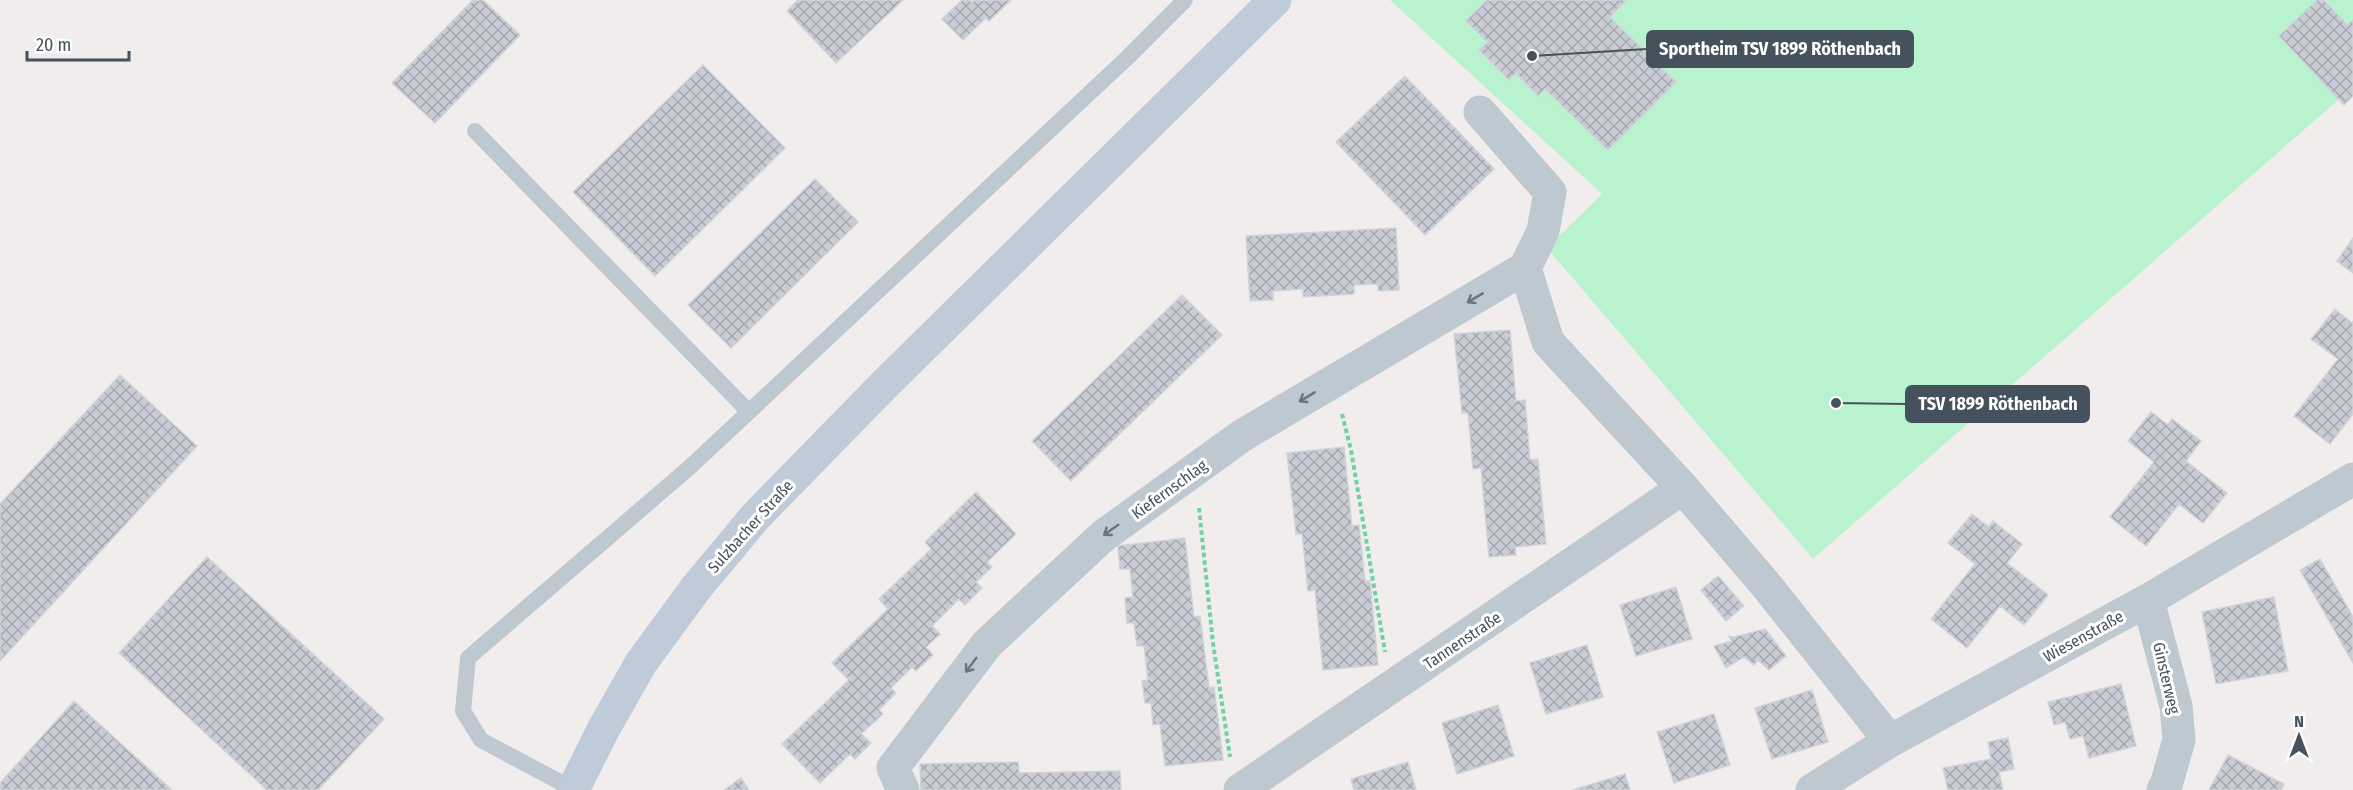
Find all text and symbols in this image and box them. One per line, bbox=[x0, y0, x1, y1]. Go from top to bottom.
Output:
scale bar bbox=[27, 24, 129, 62]
callout: Sportheim TSV 1899 Röthenbach bbox=[1647, 31, 1913, 67]
text: 20 m bbox=[36, 34, 71, 56]
text: Sportheim TSV 1899 Röthenbach bbox=[1659, 38, 1901, 60]
one-way arrow bbox=[1467, 293, 1484, 305]
callout: TSV 1899 Röthenbach bbox=[1906, 386, 2089, 422]
one-way arrow bbox=[1299, 392, 1316, 404]
text: TSV 1899 Röthenbach bbox=[1918, 393, 2078, 415]
street label: Kiefernschlag bbox=[1128, 455, 1211, 523]
street label: Sulzbacher Straße bbox=[704, 476, 797, 577]
one-way arrow bbox=[1103, 524, 1120, 536]
street label: Wiesenstraße bbox=[2040, 607, 2127, 666]
street label: Tannenstraße bbox=[1420, 608, 1505, 673]
street label: Ginsterweg bbox=[2149, 640, 2184, 716]
one-way arrow bbox=[965, 657, 977, 673]
north arrow bbox=[2269, 706, 2329, 766]
text: N bbox=[2294, 712, 2304, 731]

